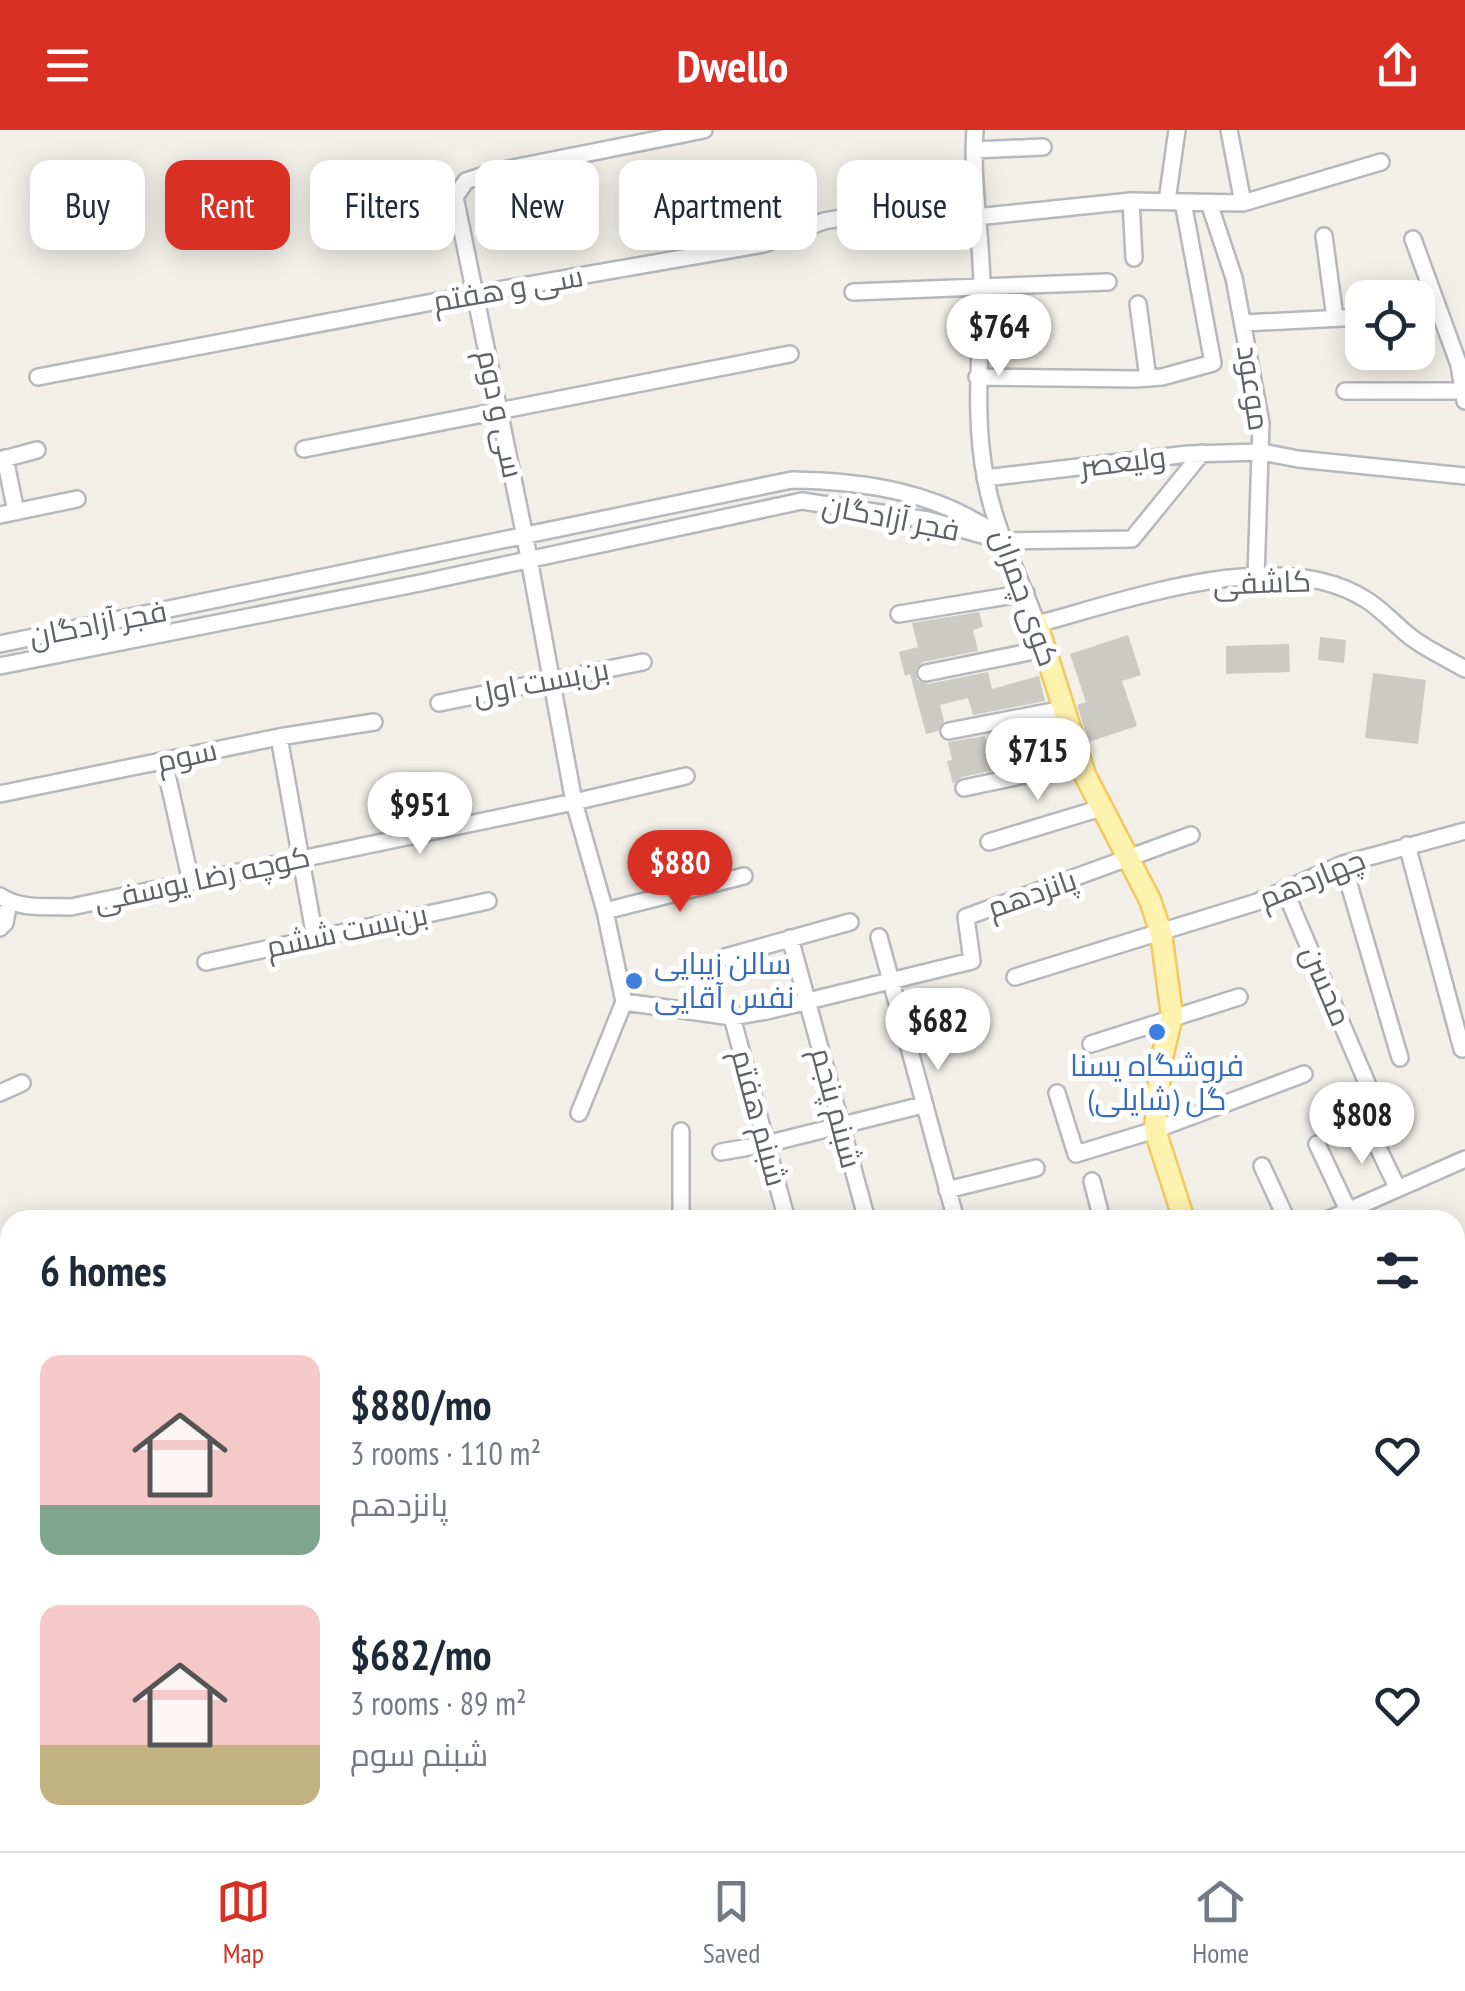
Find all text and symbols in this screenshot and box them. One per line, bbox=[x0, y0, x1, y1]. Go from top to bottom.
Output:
text: Dwello bbox=[677, 36, 788, 94]
icon: menu bbox=[40, 38, 95, 93]
icon: share bbox=[1370, 38, 1425, 93]
chip: Buy bbox=[30, 160, 145, 250]
chip: Rent bbox=[165, 160, 290, 250]
chip: Filters bbox=[310, 160, 455, 250]
chip: New bbox=[475, 160, 599, 250]
chip: Apartment bbox=[619, 160, 817, 250]
chip: House bbox=[837, 160, 982, 250]
street label: سی و هفتم bbox=[429, 255, 586, 322]
map controls bbox=[1345, 280, 1435, 370]
button: locate bbox=[1345, 280, 1435, 370]
pin: $764 bbox=[940, 294, 1058, 379]
text: $764 bbox=[968, 305, 1030, 347]
street label: موعود bbox=[1229, 342, 1280, 433]
street label: سی و دوم bbox=[467, 346, 534, 482]
street label: ولیعصر bbox=[1076, 436, 1168, 485]
street label: فجر آزادگان bbox=[819, 484, 963, 549]
street label: کوی چمران bbox=[983, 523, 1069, 672]
street label: کاشفی bbox=[1212, 560, 1312, 603]
street label: فجر آزادگان bbox=[26, 590, 170, 655]
street label: بن‌بست اول bbox=[469, 648, 612, 713]
pin: $715 bbox=[979, 718, 1097, 803]
street label: سوم bbox=[153, 729, 221, 782]
text: $715 bbox=[1007, 729, 1069, 771]
pin: $951 bbox=[361, 772, 479, 857]
text: $951 bbox=[389, 783, 451, 825]
pin: $880 bbox=[621, 830, 739, 915]
street label: کوچه رضا یوسفی bbox=[90, 836, 314, 920]
street label: چهاردهم bbox=[1253, 839, 1371, 918]
text: $880 bbox=[649, 841, 711, 883]
street label: پانزدهم bbox=[982, 859, 1082, 928]
street label: بن‌بست ششم bbox=[262, 893, 431, 968]
street label: محسن bbox=[1293, 939, 1362, 1032]
place label: سالن زیبایی نفس آقایی bbox=[654, 943, 795, 1016]
marker: سالن زیبایی نفس آقایی bbox=[623, 970, 645, 992]
pin: $682 bbox=[879, 988, 997, 1073]
text: $682 bbox=[907, 999, 969, 1041]
marker: فروشگاه یسنا گل (شایلی) bbox=[1146, 1021, 1168, 1043]
street label: شبنم پنجم bbox=[801, 1043, 872, 1173]
street label: شبنم هفتم bbox=[722, 1045, 797, 1191]
place label: فروشگاه یسنا گل (شایلی) bbox=[1070, 1045, 1244, 1118]
pin: $808 bbox=[1303, 1082, 1421, 1167]
text: $808 bbox=[1331, 1093, 1393, 1135]
text: 6 homes bbox=[40, 1243, 167, 1298]
icon: filters bbox=[1370, 1243, 1425, 1298]
text: $880/mo bbox=[350, 1377, 492, 1432]
icon: home bbox=[120, 1395, 240, 1515]
icon: heart bbox=[1370, 1428, 1425, 1483]
text: 3 rooms · 110 m² bbox=[350, 1432, 541, 1474]
text: پانزدهم bbox=[350, 1483, 448, 1525]
text: $682/mo bbox=[350, 1627, 492, 1682]
icon: home bbox=[120, 1645, 240, 1765]
icon: heart bbox=[1370, 1678, 1425, 1733]
text: 3 rooms · 89 m² bbox=[350, 1682, 527, 1724]
text: شبنم سوم bbox=[350, 1733, 488, 1775]
tab: Map bbox=[216, 1874, 271, 1971]
tab: Saved bbox=[703, 1874, 760, 1971]
tab: Home bbox=[1192, 1874, 1249, 1971]

